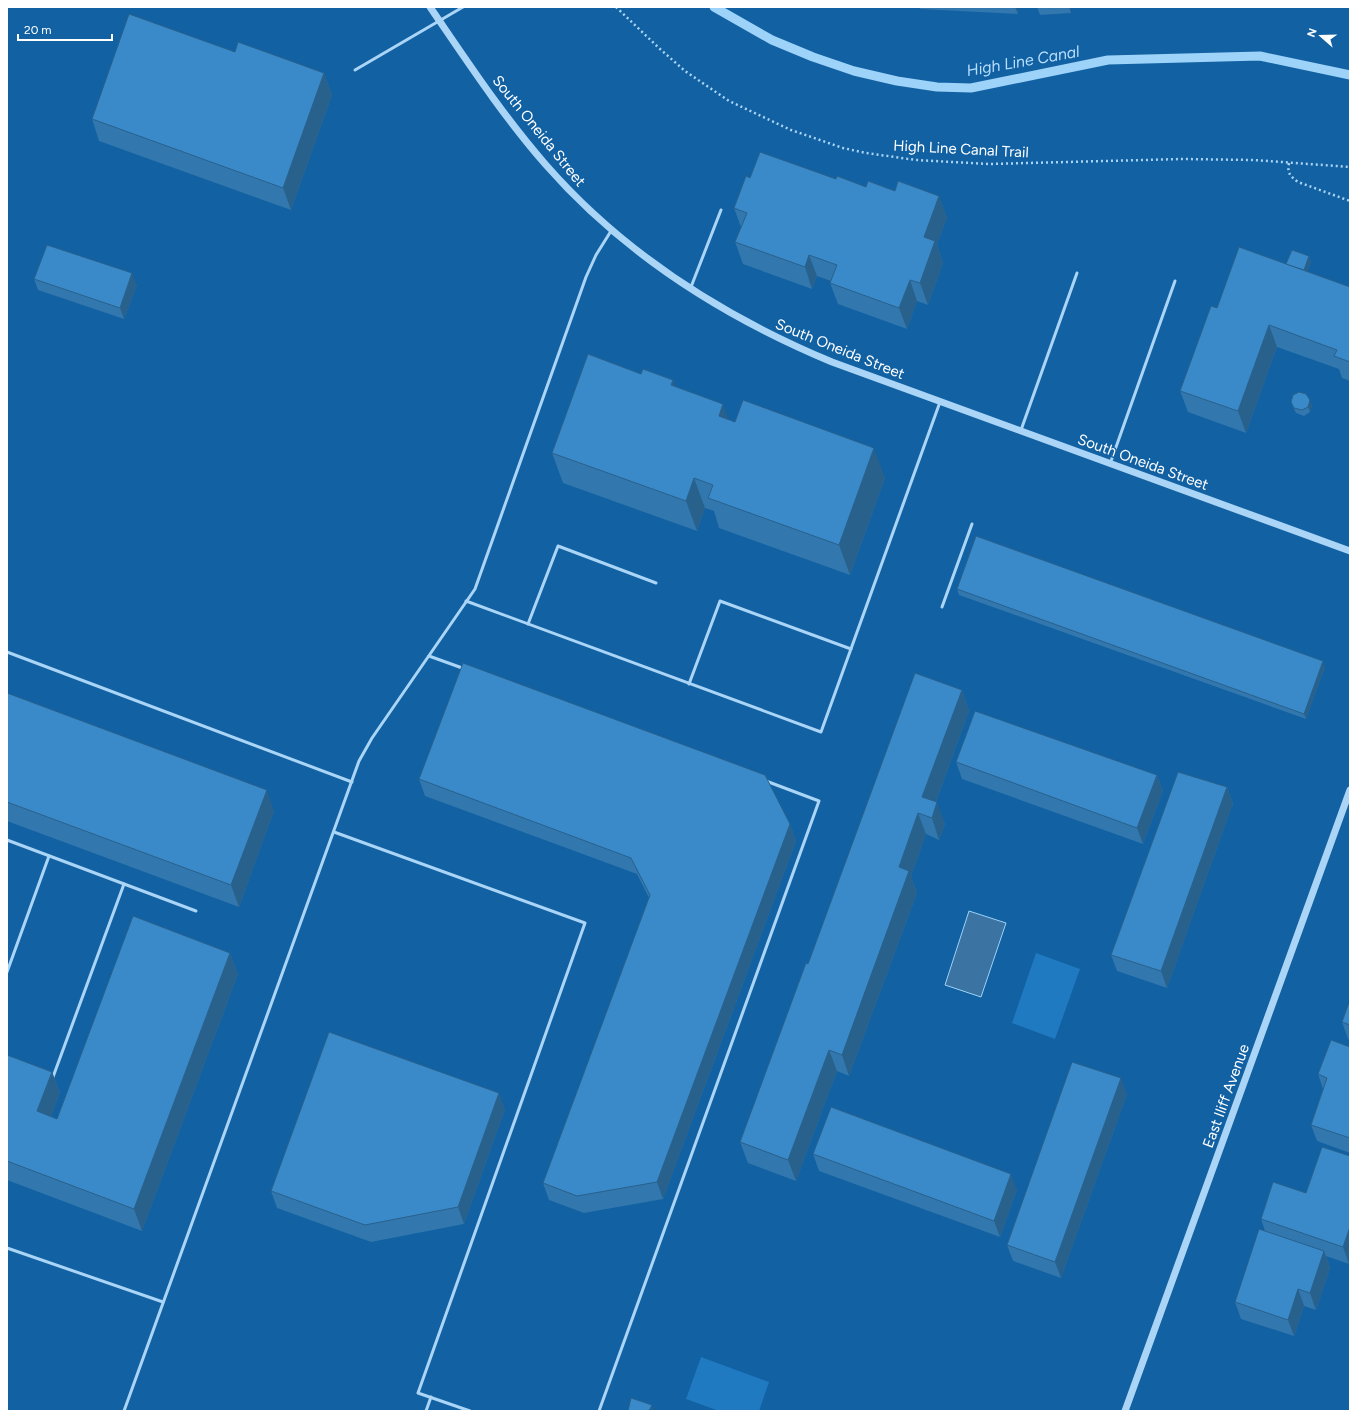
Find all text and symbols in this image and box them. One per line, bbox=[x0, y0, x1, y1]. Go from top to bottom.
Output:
scale bar bbox=[18, 16, 112, 42]
north arrow bbox=[1301, 16, 1341, 56]
text: 20 m bbox=[24, 23, 52, 37]
text: N bbox=[1305, 27, 1320, 39]
water label: High Line Canal bbox=[965, 42, 1081, 80]
street label: South Oneida Street bbox=[489, 72, 590, 190]
street label: High Line Canal Trail bbox=[893, 136, 1029, 162]
street label: South Oneida Street bbox=[773, 315, 908, 383]
street label: South Oneida Street bbox=[1075, 430, 1211, 494]
street label: East Iliff Avenue bbox=[1199, 1042, 1253, 1150]

